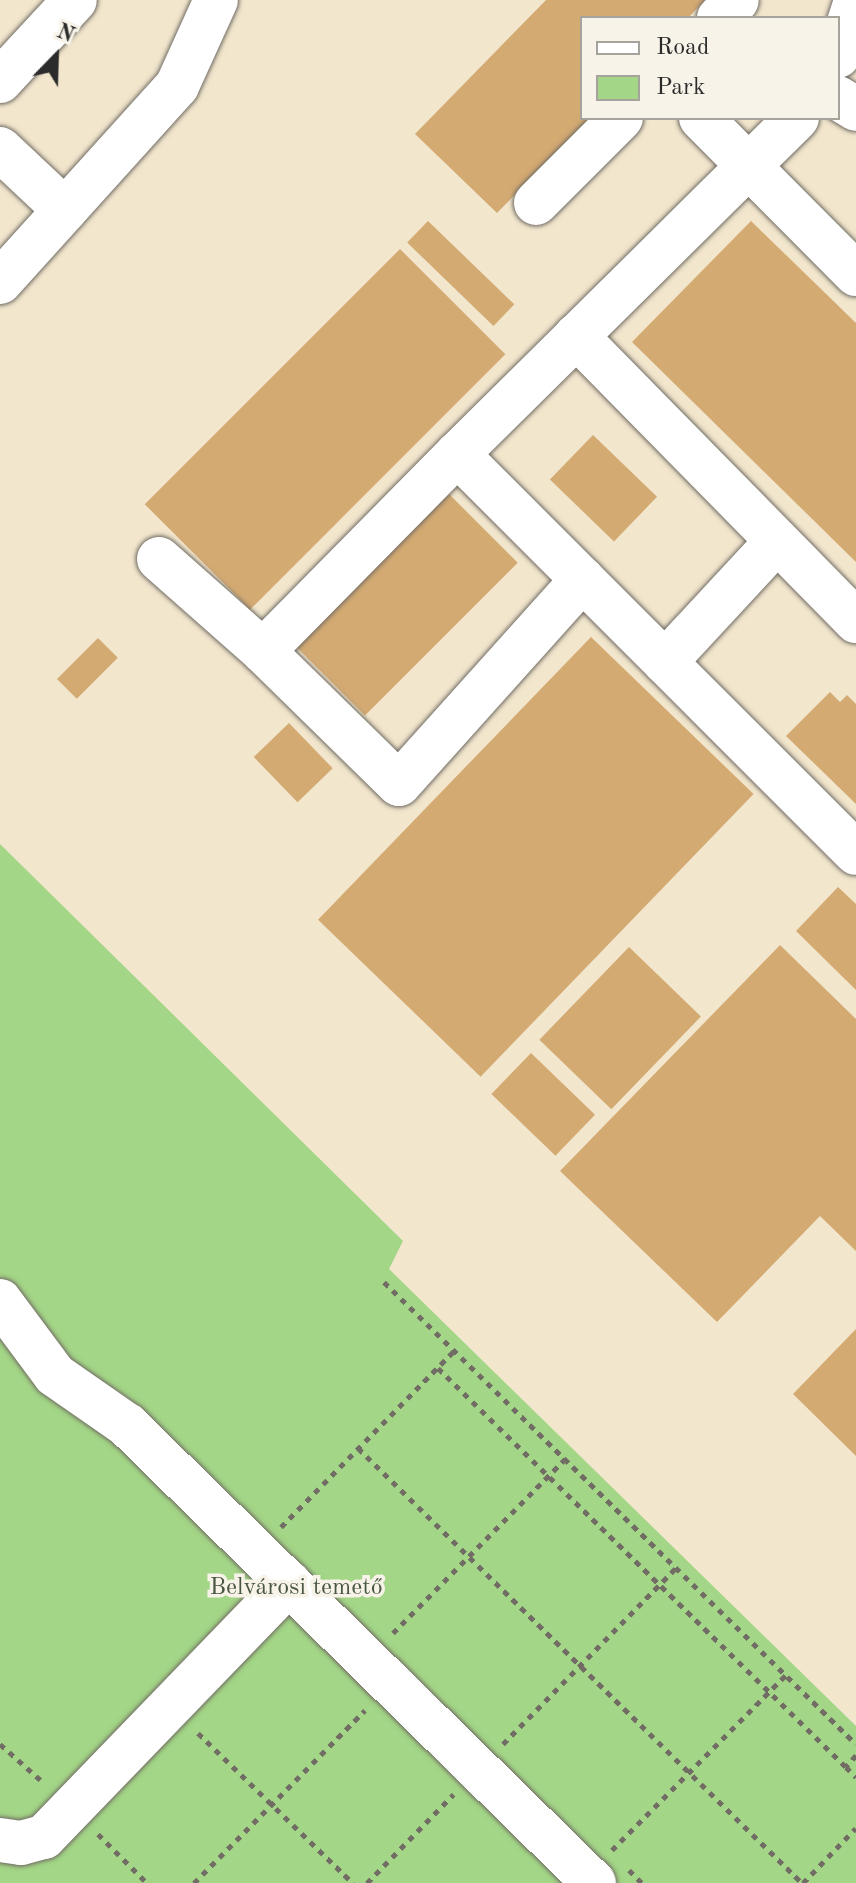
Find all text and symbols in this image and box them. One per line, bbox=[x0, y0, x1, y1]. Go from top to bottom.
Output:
north arrow bbox=[16, 16, 96, 96]
legend bbox=[580, 16, 840, 120]
text: N bbox=[53, 20, 77, 47]
text: Road bbox=[656, 36, 709, 60]
text: Park bbox=[656, 76, 705, 100]
park label: Belvárosi temető bbox=[209, 1575, 383, 1603]

